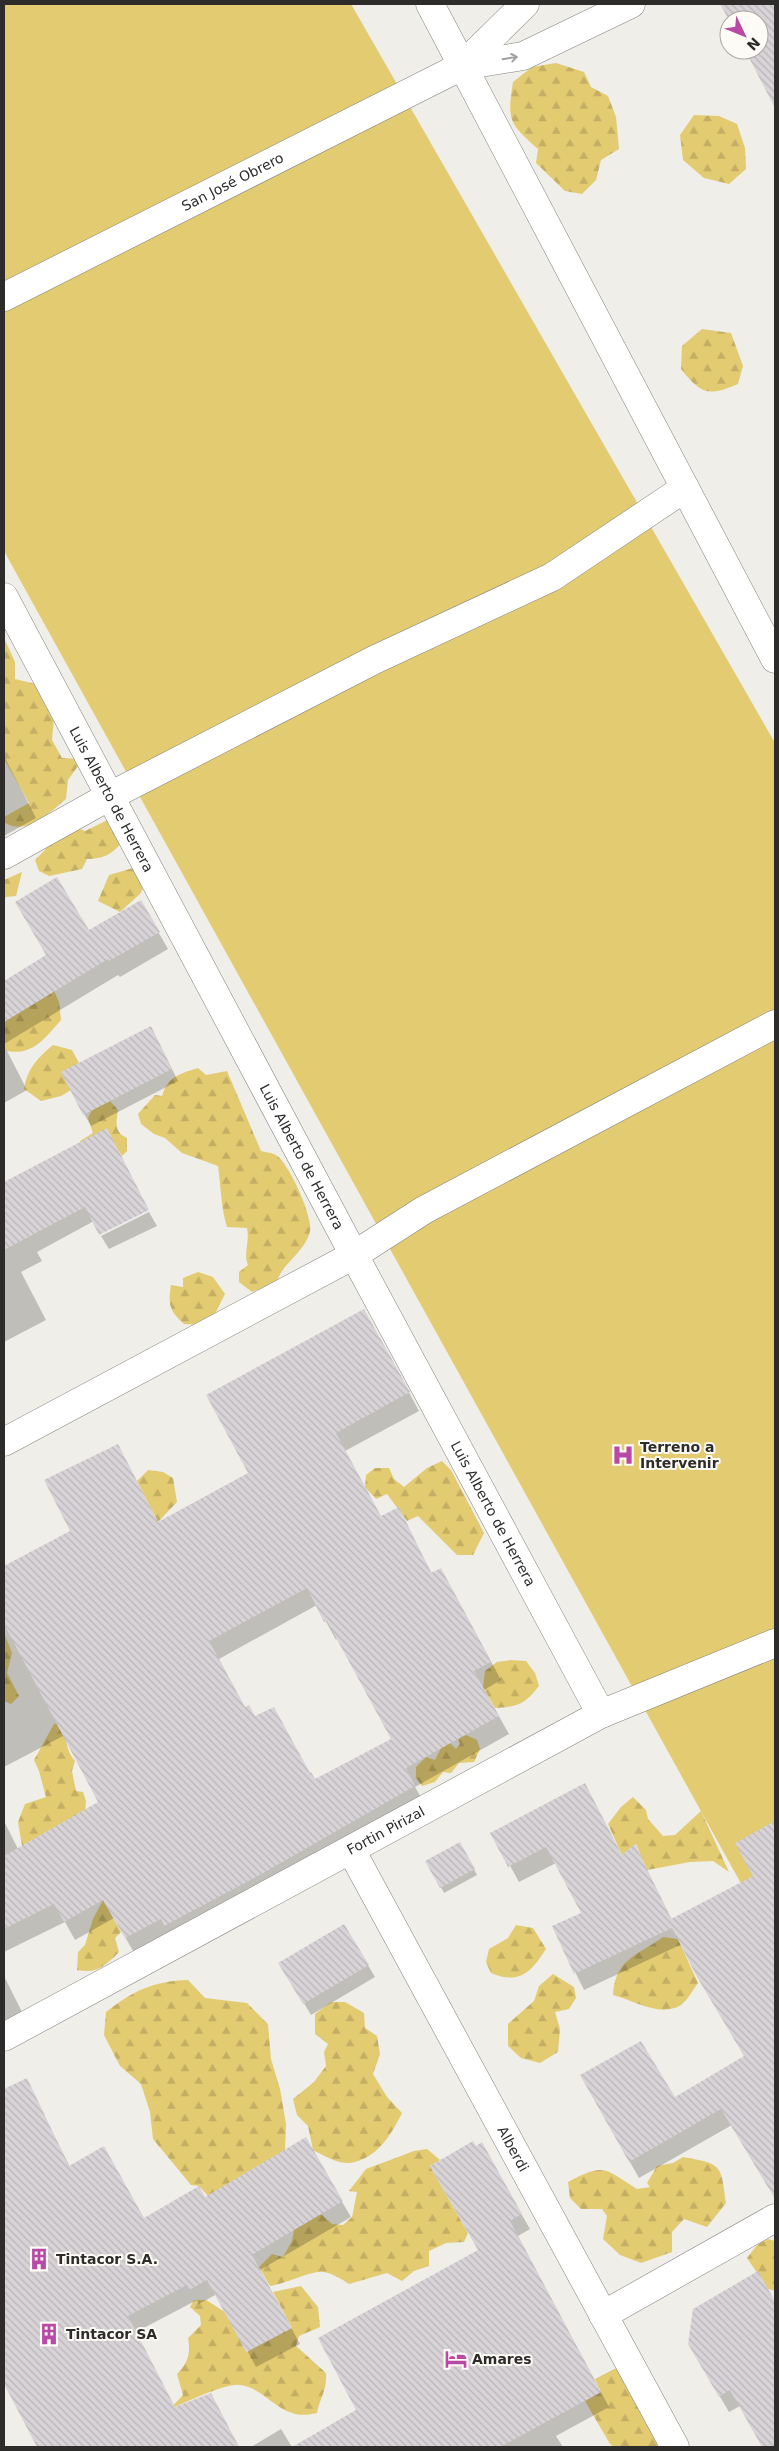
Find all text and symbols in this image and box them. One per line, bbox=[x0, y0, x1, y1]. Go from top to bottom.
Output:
north arrow bbox=[719, 10, 769, 60]
text: N bbox=[744, 34, 763, 54]
one-way arrow bbox=[502, 52, 518, 62]
street label: San José Obrero bbox=[179, 149, 286, 214]
street label: Luis Alberto de Herrera bbox=[66, 724, 157, 875]
street label: Luis Alberto de Herrera bbox=[257, 1081, 347, 1232]
street label: Luis Alberto de Herrera bbox=[448, 1438, 539, 1589]
place label: Terreno a Intervenir bbox=[640, 1439, 719, 1471]
hospital icon: Terreno a Intervenir bbox=[610, 1442, 636, 1468]
street label: Fortin Pirizal bbox=[344, 1803, 427, 1858]
street label: Alberdi bbox=[494, 2123, 532, 2174]
building icon: Tintacor S.A. bbox=[26, 2246, 52, 2272]
place label: Tintacor S.A. bbox=[56, 2251, 158, 2267]
building icon: Tintacor SA bbox=[36, 2321, 62, 2347]
place label: Tintacor SA bbox=[66, 2326, 157, 2342]
hotel icon: Amares bbox=[443, 2346, 469, 2372]
place label: Amares bbox=[472, 2351, 532, 2367]

